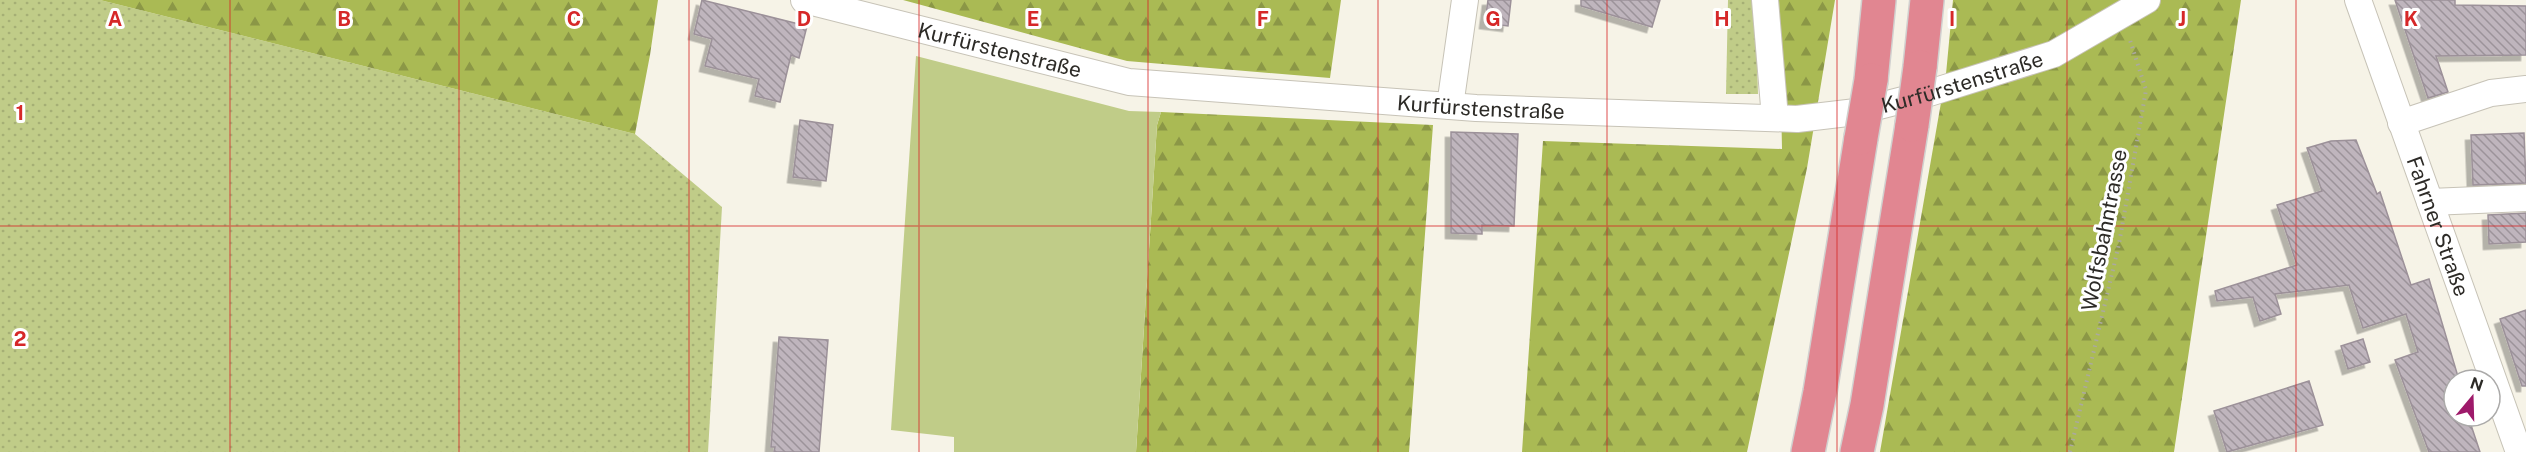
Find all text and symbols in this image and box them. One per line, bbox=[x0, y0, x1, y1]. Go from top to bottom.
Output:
text: A bbox=[108, 7, 122, 31]
text: B bbox=[337, 7, 351, 31]
text: C bbox=[567, 7, 581, 31]
text: D bbox=[797, 7, 811, 31]
text: E bbox=[1027, 7, 1039, 31]
text: F bbox=[1257, 7, 1269, 31]
text: G bbox=[1485, 7, 1501, 31]
text: H bbox=[1714, 7, 1730, 31]
text: I bbox=[1949, 7, 1955, 31]
text: J bbox=[2178, 7, 2186, 31]
text: K bbox=[2404, 7, 2418, 31]
street label: Kurfürstenstraße bbox=[915, 17, 1084, 82]
street label: Kurfürstenstraße bbox=[1878, 46, 2046, 118]
street label: Kurfürstenstraße bbox=[1396, 90, 1565, 124]
text: 1 bbox=[16, 101, 24, 125]
street label: Wolfsbahntrasse bbox=[2076, 147, 2132, 313]
street label: Fahrner Straße bbox=[2402, 153, 2475, 300]
text: 2 bbox=[14, 327, 26, 351]
north arrow bbox=[2442, 368, 2502, 428]
text: N bbox=[2468, 373, 2486, 395]

